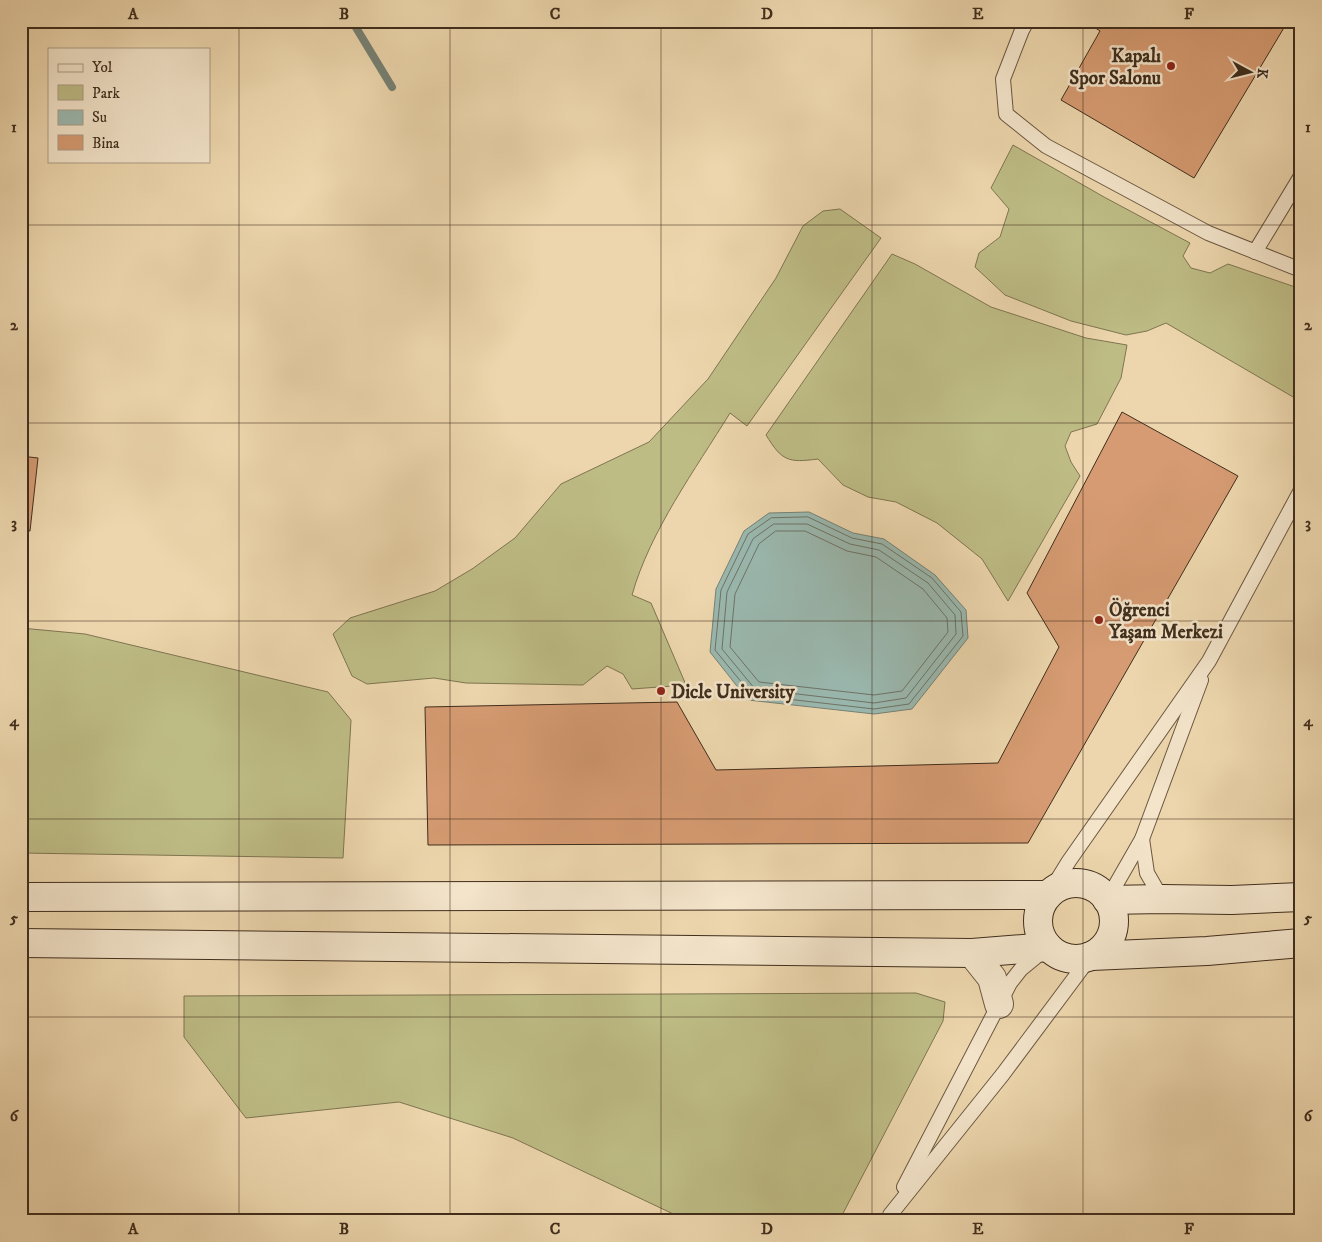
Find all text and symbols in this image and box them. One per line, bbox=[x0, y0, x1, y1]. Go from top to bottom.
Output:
text: A bbox=[127, 4, 139, 24]
text: B bbox=[339, 4, 349, 24]
text: C bbox=[550, 4, 560, 24]
text: D bbox=[761, 4, 773, 24]
text: E bbox=[972, 4, 984, 24]
text: F bbox=[1184, 4, 1194, 24]
place label: Kapalı Spor Salonu bbox=[1069, 45, 1161, 90]
legend bbox=[48, 48, 210, 162]
north arrow bbox=[1224, 48, 1274, 98]
text: Yol bbox=[92, 58, 113, 77]
marker: Kapalı Spor Salonu bbox=[1165, 60, 1177, 72]
text: K bbox=[1252, 67, 1271, 81]
text: Park bbox=[92, 84, 121, 103]
text: Su bbox=[92, 108, 107, 127]
text: 1 bbox=[11, 117, 17, 137]
text: 1 bbox=[1305, 117, 1311, 137]
text: Bina bbox=[92, 134, 120, 153]
text: 2 bbox=[10, 315, 19, 335]
text: 2 bbox=[1304, 315, 1313, 335]
text: 3 bbox=[11, 513, 17, 533]
text: 3 bbox=[1305, 513, 1311, 533]
place label: Öğrenci Yaşam Merkezi bbox=[1108, 597, 1223, 644]
marker: Öğrenci Yaşam Merkezi bbox=[1093, 614, 1105, 626]
place label: Dicle University bbox=[671, 681, 795, 704]
marker: Dicle University bbox=[655, 685, 667, 697]
text: 4 bbox=[8, 711, 19, 731]
text: 4 bbox=[1302, 711, 1313, 731]
text: 5 bbox=[9, 908, 18, 928]
text: 5 bbox=[1303, 908, 1312, 928]
text: 6 bbox=[10, 1106, 20, 1126]
text: 6 bbox=[1304, 1106, 1314, 1126]
text: A bbox=[127, 1219, 139, 1239]
text: B bbox=[339, 1219, 349, 1239]
text: C bbox=[550, 1219, 560, 1239]
text: D bbox=[761, 1219, 773, 1239]
text: E bbox=[972, 1219, 984, 1239]
text: F bbox=[1184, 1219, 1194, 1239]

